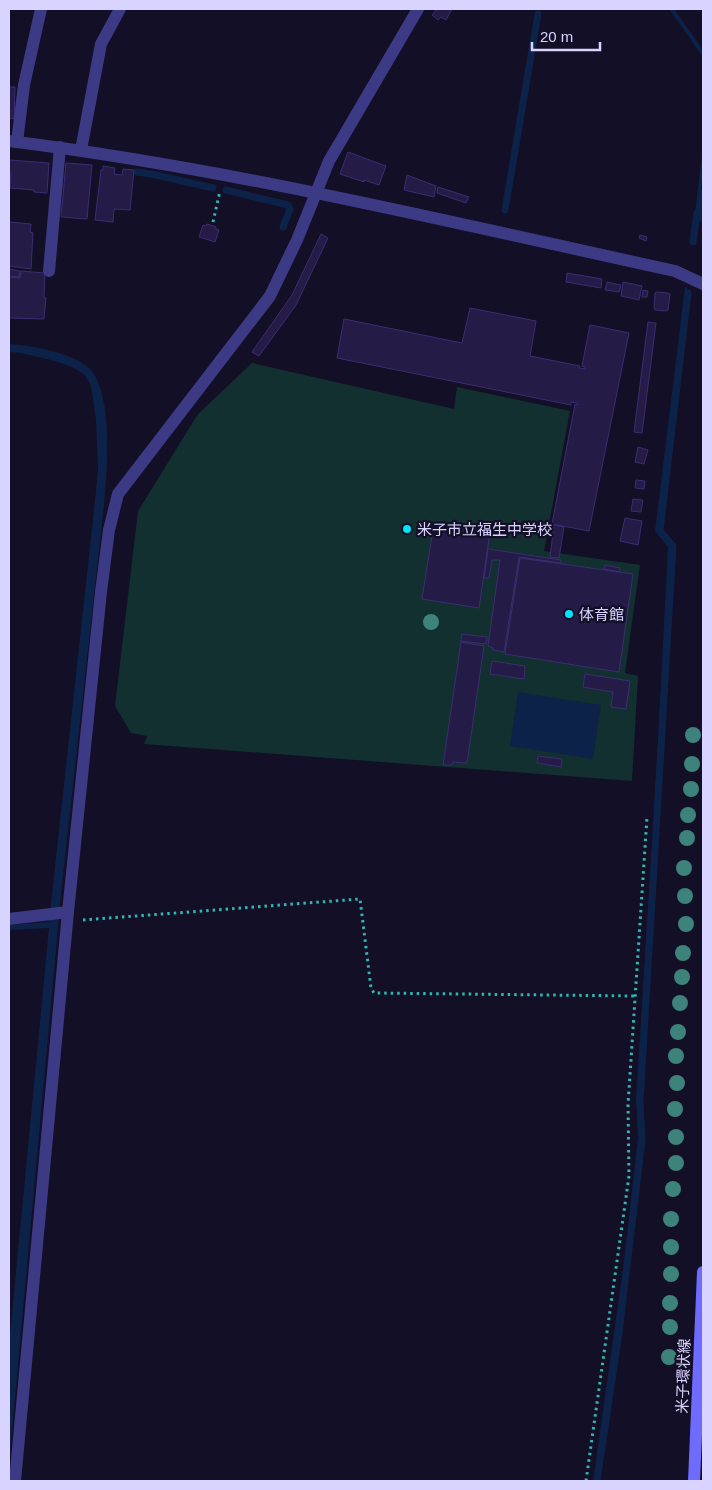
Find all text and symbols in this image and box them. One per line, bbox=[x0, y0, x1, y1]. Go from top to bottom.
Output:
scale bar bbox=[532, 20, 600, 52]
text: 20 m bbox=[540, 28, 573, 45]
place label: 米子市立福生中学校 bbox=[417, 521, 552, 538]
marker: 米子市立福生中学校 bbox=[401, 523, 413, 535]
place label: 体育館 bbox=[579, 606, 624, 623]
marker: 体育館 bbox=[563, 608, 575, 620]
street label: 米子環状線 bbox=[673, 1338, 693, 1414]

